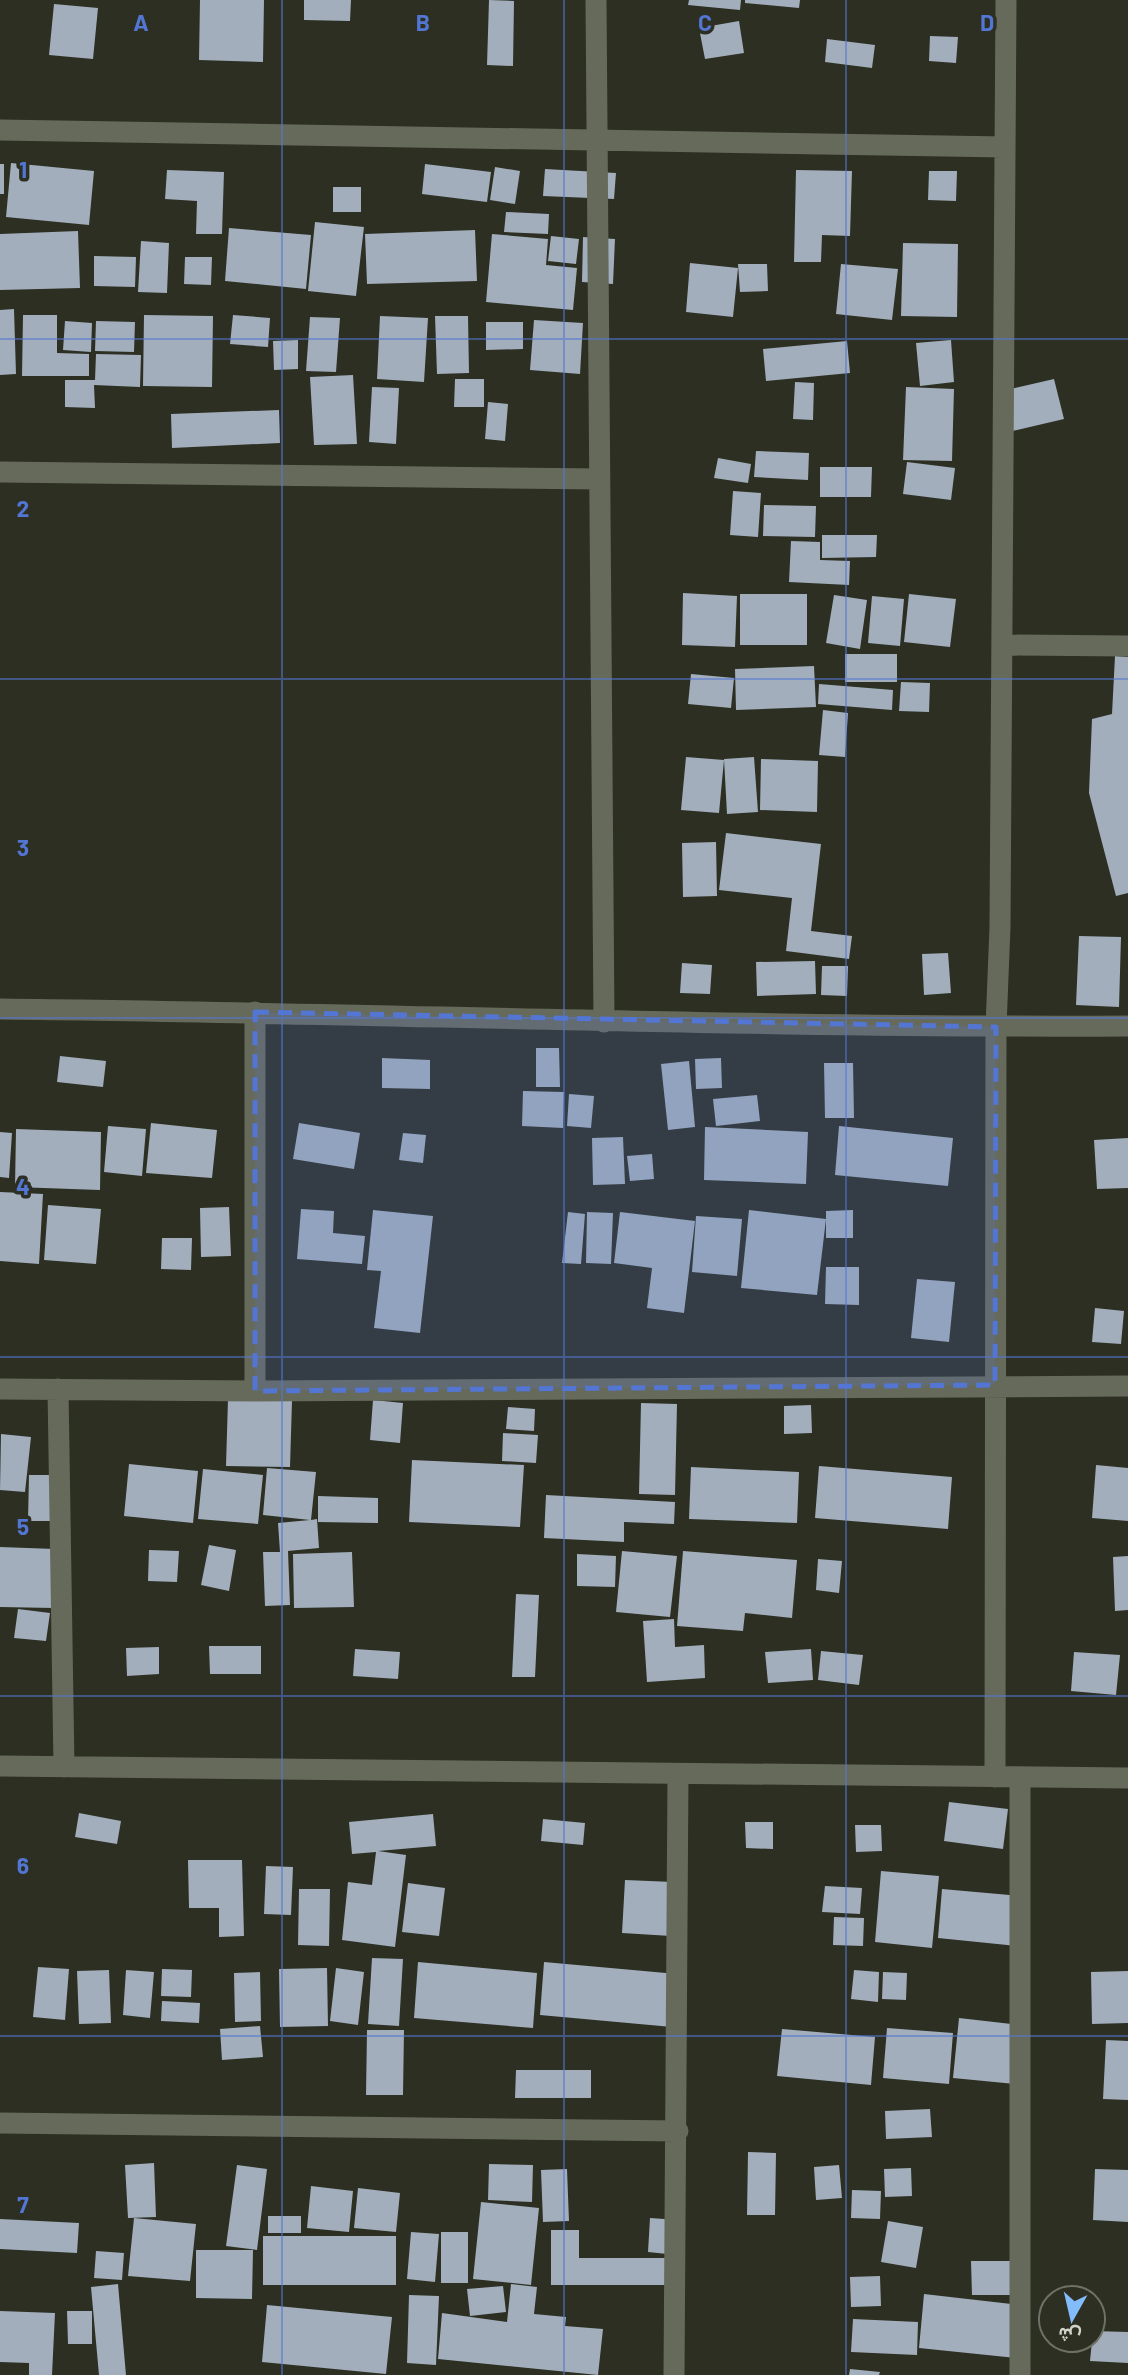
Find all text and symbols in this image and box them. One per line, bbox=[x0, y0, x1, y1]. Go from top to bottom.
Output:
text: A bbox=[133, 8, 149, 36]
text: B bbox=[416, 8, 430, 36]
text: C bbox=[698, 8, 712, 36]
text: D bbox=[980, 8, 994, 36]
text: 1 bbox=[19, 155, 27, 183]
text: 2 bbox=[17, 494, 29, 522]
text: 3 bbox=[17, 833, 29, 861]
text: 4 bbox=[16, 1172, 30, 1200]
text: 5 bbox=[17, 1512, 29, 1540]
text: 6 bbox=[17, 1851, 29, 1879]
text: 7 bbox=[17, 2190, 29, 2218]
north arrow bbox=[1037, 2284, 1107, 2354]
text: ش bbox=[1056, 2322, 1083, 2349]

